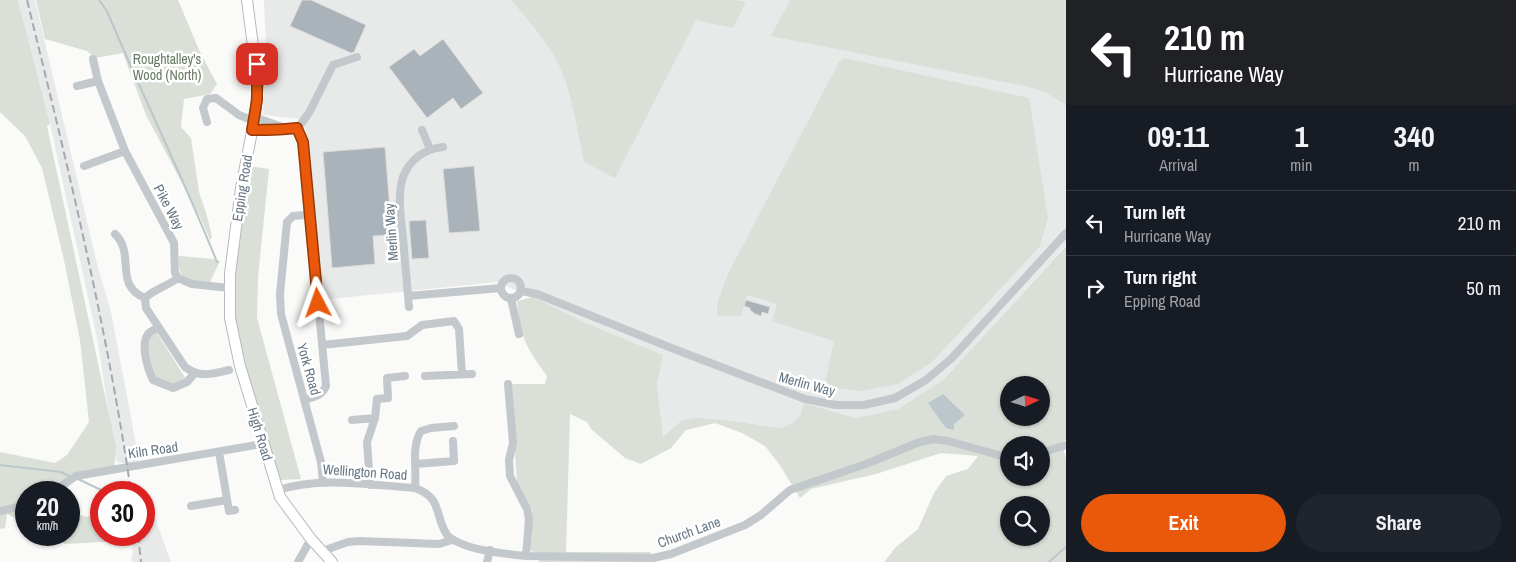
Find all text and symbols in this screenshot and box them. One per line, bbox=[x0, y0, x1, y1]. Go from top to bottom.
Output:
text: 210 m bbox=[1164, 14, 1245, 61]
icon: left bbox=[1081, 20, 1146, 85]
pin bbox=[236, 43, 278, 85]
park label: Roughtalley's Wood (North) bbox=[133, 50, 202, 84]
icon: arrive bbox=[243, 50, 271, 78]
text: Hurricane Way bbox=[1164, 59, 1284, 89]
text: 09:11 bbox=[1147, 116, 1209, 156]
text: 1 bbox=[1294, 116, 1308, 156]
text: 340 bbox=[1394, 116, 1435, 156]
street label: Epping Road bbox=[228, 153, 256, 223]
text: Arrival bbox=[1159, 154, 1197, 176]
text: min bbox=[1290, 154, 1312, 176]
text: m bbox=[1409, 154, 1420, 176]
street label: Pike Way bbox=[150, 181, 188, 233]
text: Turn left bbox=[1124, 199, 1185, 225]
street label: Merlin Way bbox=[380, 202, 402, 261]
icon: left bbox=[1081, 209, 1109, 237]
text: 210 m bbox=[1458, 210, 1501, 236]
text: Hurricane Way bbox=[1124, 225, 1211, 247]
text: Turn right bbox=[1124, 264, 1196, 290]
icon: right bbox=[1081, 274, 1109, 302]
text: 50 m bbox=[1466, 275, 1501, 301]
position arrow bbox=[291, 276, 343, 328]
text: Epping Road bbox=[1124, 290, 1201, 312]
street label: York Road bbox=[293, 341, 325, 397]
street label: Merlin Way bbox=[777, 368, 837, 400]
north arrow bbox=[1000, 376, 1050, 426]
map controls bbox=[1000, 376, 1050, 546]
street label: High Road bbox=[243, 405, 277, 463]
button: sound bbox=[1000, 436, 1050, 486]
street label: Kiln Road bbox=[127, 438, 179, 462]
street label: Wellington Road bbox=[322, 460, 408, 484]
speed limit sign: 30 bbox=[90, 481, 155, 546]
text: 20 bbox=[36, 490, 59, 524]
button: Exit bbox=[1081, 494, 1286, 552]
button: Share bbox=[1296, 494, 1501, 552]
button: search bbox=[1000, 496, 1050, 546]
street label: Church Lane bbox=[655, 512, 723, 552]
text: km/h bbox=[37, 518, 58, 534]

